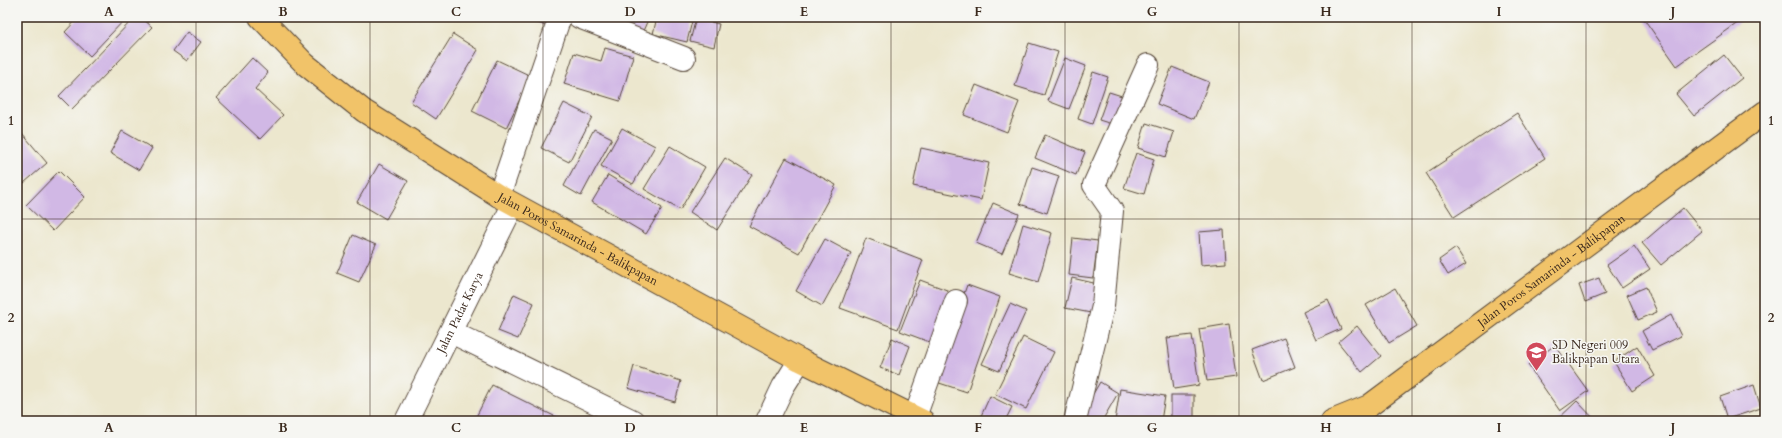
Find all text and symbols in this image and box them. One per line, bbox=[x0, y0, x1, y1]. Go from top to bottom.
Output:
text: A bbox=[104, 3, 114, 21]
text: B bbox=[278, 3, 288, 21]
text: C bbox=[451, 3, 461, 21]
text: D bbox=[624, 3, 636, 21]
text: E bbox=[800, 3, 808, 21]
text: F bbox=[974, 3, 982, 21]
text: G bbox=[1147, 3, 1158, 21]
text: H bbox=[1320, 3, 1332, 21]
text: I bbox=[1496, 3, 1502, 21]
text: J bbox=[1669, 3, 1676, 21]
text: 1 bbox=[8, 112, 14, 130]
text: 1 bbox=[1768, 112, 1774, 130]
street label: Jalan Poros Samarinda - Balikpapan bbox=[493, 188, 661, 289]
street label: Jalan Poros Samarinda - Balikpapan bbox=[1473, 210, 1629, 332]
street label: Jalan Padat Karya bbox=[432, 269, 487, 358]
text: 2 bbox=[8, 309, 15, 327]
text: 2 bbox=[1768, 309, 1775, 327]
place label: SD Negeri 009 Balikpapan Utara bbox=[1552, 337, 1641, 367]
school or university icon: SD Negeri 009 Balikpapan Utara bbox=[1523, 339, 1549, 372]
text: A bbox=[104, 419, 114, 437]
text: B bbox=[278, 419, 288, 437]
text: C bbox=[451, 419, 461, 437]
text: D bbox=[624, 419, 636, 437]
text: E bbox=[800, 419, 808, 437]
text: F bbox=[974, 419, 982, 437]
text: G bbox=[1147, 419, 1158, 437]
text: H bbox=[1320, 419, 1332, 437]
text: I bbox=[1496, 419, 1502, 437]
text: J bbox=[1669, 419, 1676, 437]

